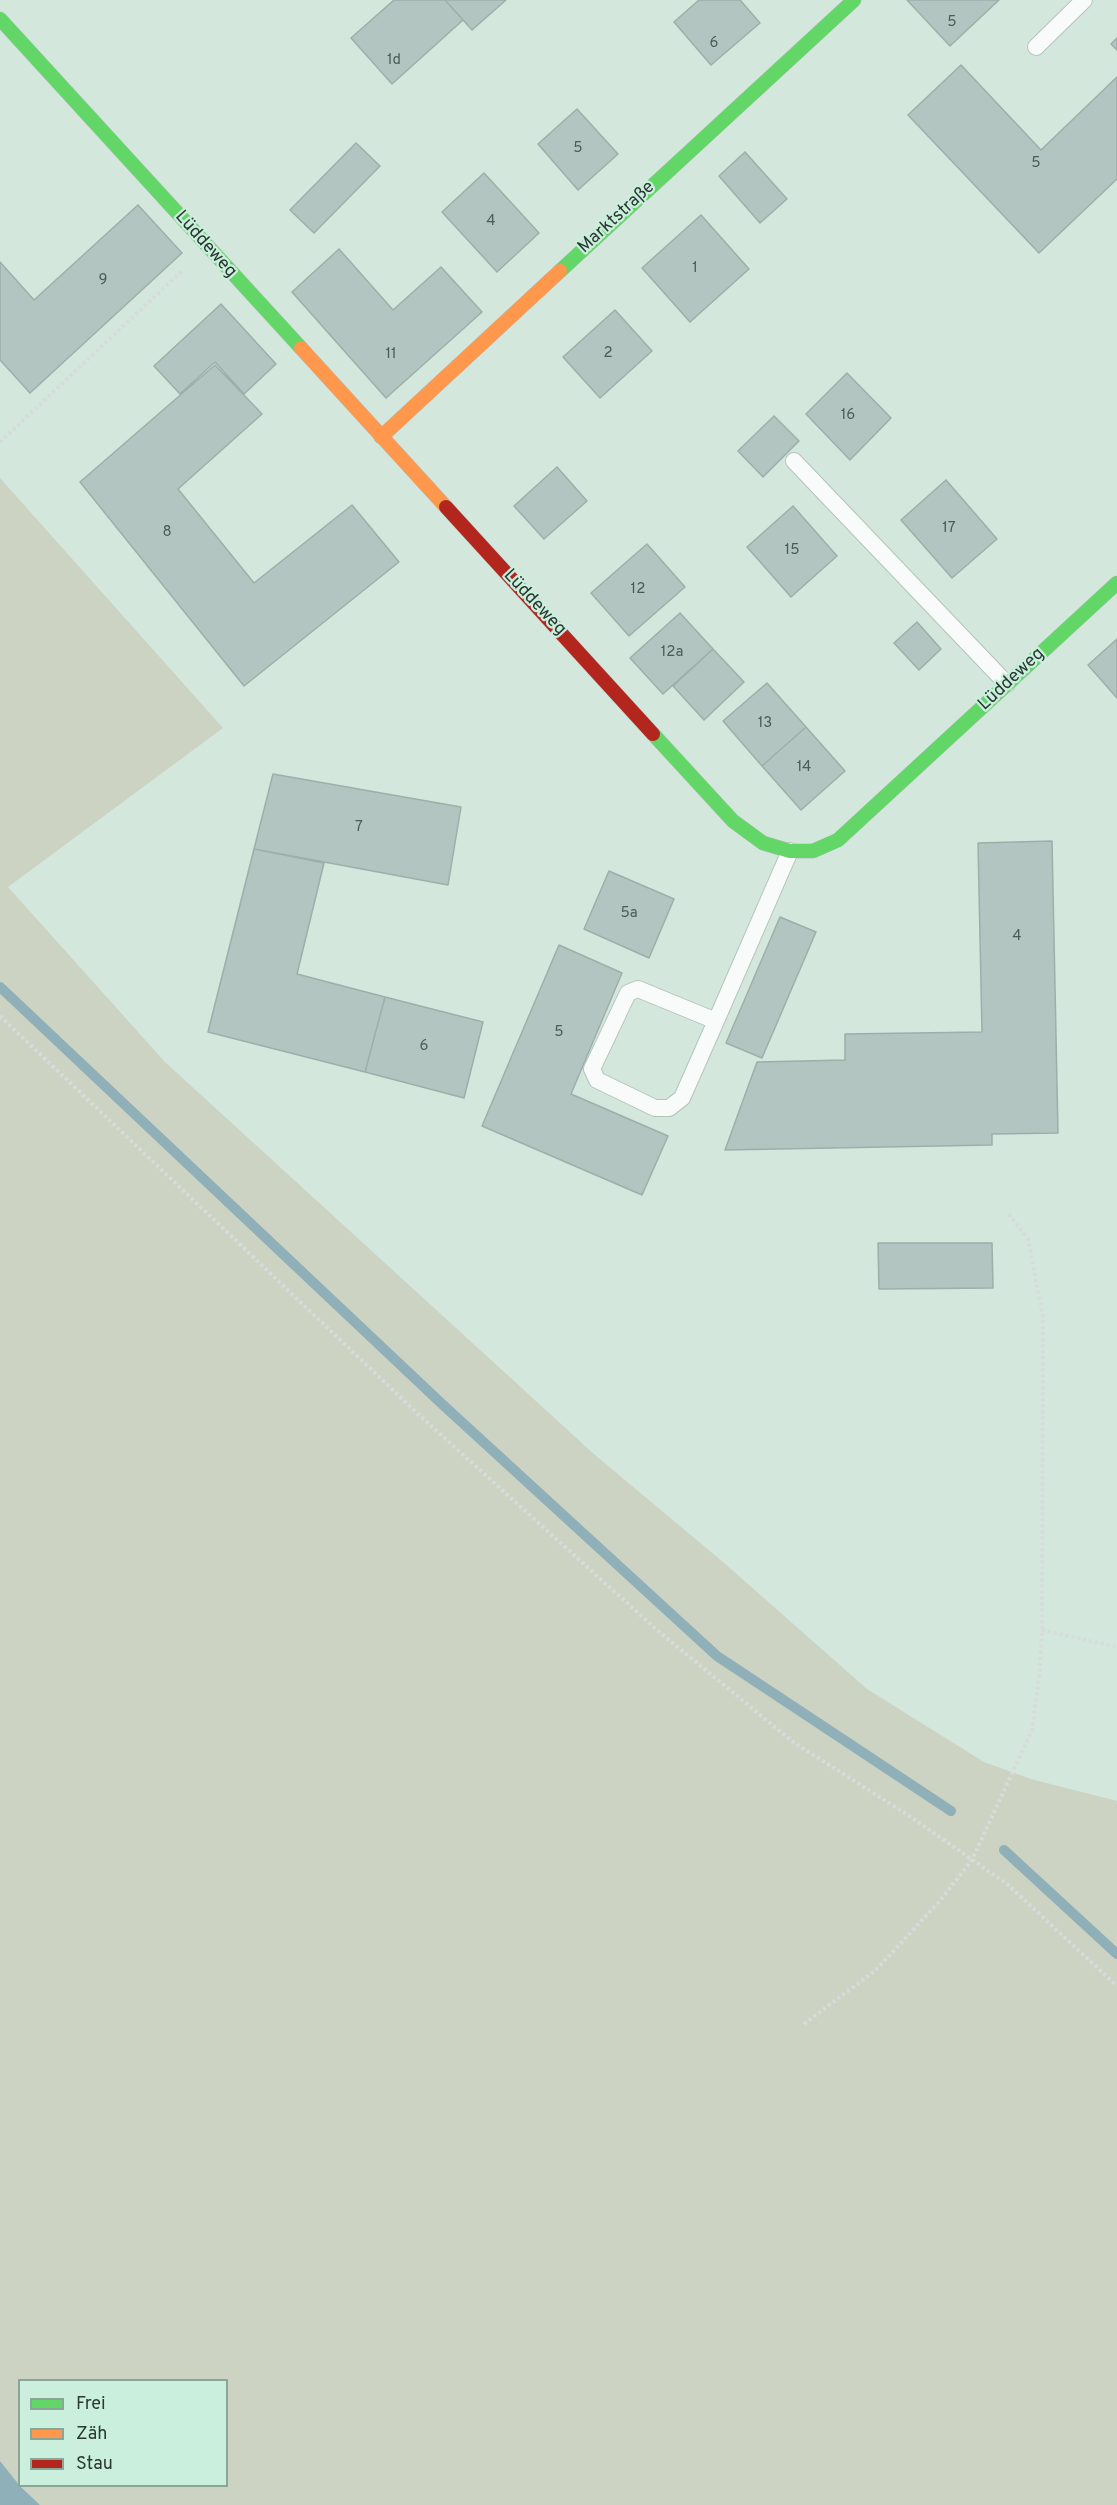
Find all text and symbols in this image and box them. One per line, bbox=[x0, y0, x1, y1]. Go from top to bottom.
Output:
house number: 5 bbox=[947, 14, 957, 32]
house number: 6 bbox=[710, 35, 718, 53]
house number: 1d bbox=[387, 52, 401, 70]
house number: 5 bbox=[573, 140, 583, 158]
house number: 5 bbox=[1031, 155, 1041, 173]
street label: Marktstraße bbox=[574, 177, 660, 259]
street label: Lüddeweg bbox=[169, 207, 241, 283]
house number: 4 bbox=[486, 213, 496, 231]
house number: 1 bbox=[692, 260, 698, 278]
house number: 9 bbox=[99, 272, 107, 290]
house number: 2 bbox=[603, 345, 613, 363]
house number: 11 bbox=[385, 346, 397, 364]
house number: 16 bbox=[841, 407, 855, 425]
house number: 17 bbox=[942, 520, 956, 538]
house number: 8 bbox=[162, 524, 172, 542]
house number: 15 bbox=[785, 542, 799, 560]
street label: Lüddeweg bbox=[498, 565, 570, 641]
house number: 12 bbox=[631, 581, 645, 599]
house number: 12a bbox=[661, 644, 683, 662]
street label: Lüddeweg bbox=[974, 644, 1050, 716]
house number: 13 bbox=[758, 715, 772, 733]
house number: 14 bbox=[797, 759, 811, 777]
house number: 7 bbox=[355, 819, 363, 837]
house number: 5a bbox=[620, 905, 638, 923]
house number: 4 bbox=[1012, 928, 1022, 946]
house number: 5 bbox=[554, 1024, 564, 1042]
house number: 6 bbox=[420, 1038, 428, 1056]
legend bbox=[18, 2379, 228, 2487]
text: Frei bbox=[76, 2393, 106, 2416]
text: Zäh bbox=[76, 2423, 107, 2446]
text: Stau bbox=[76, 2453, 113, 2476]

